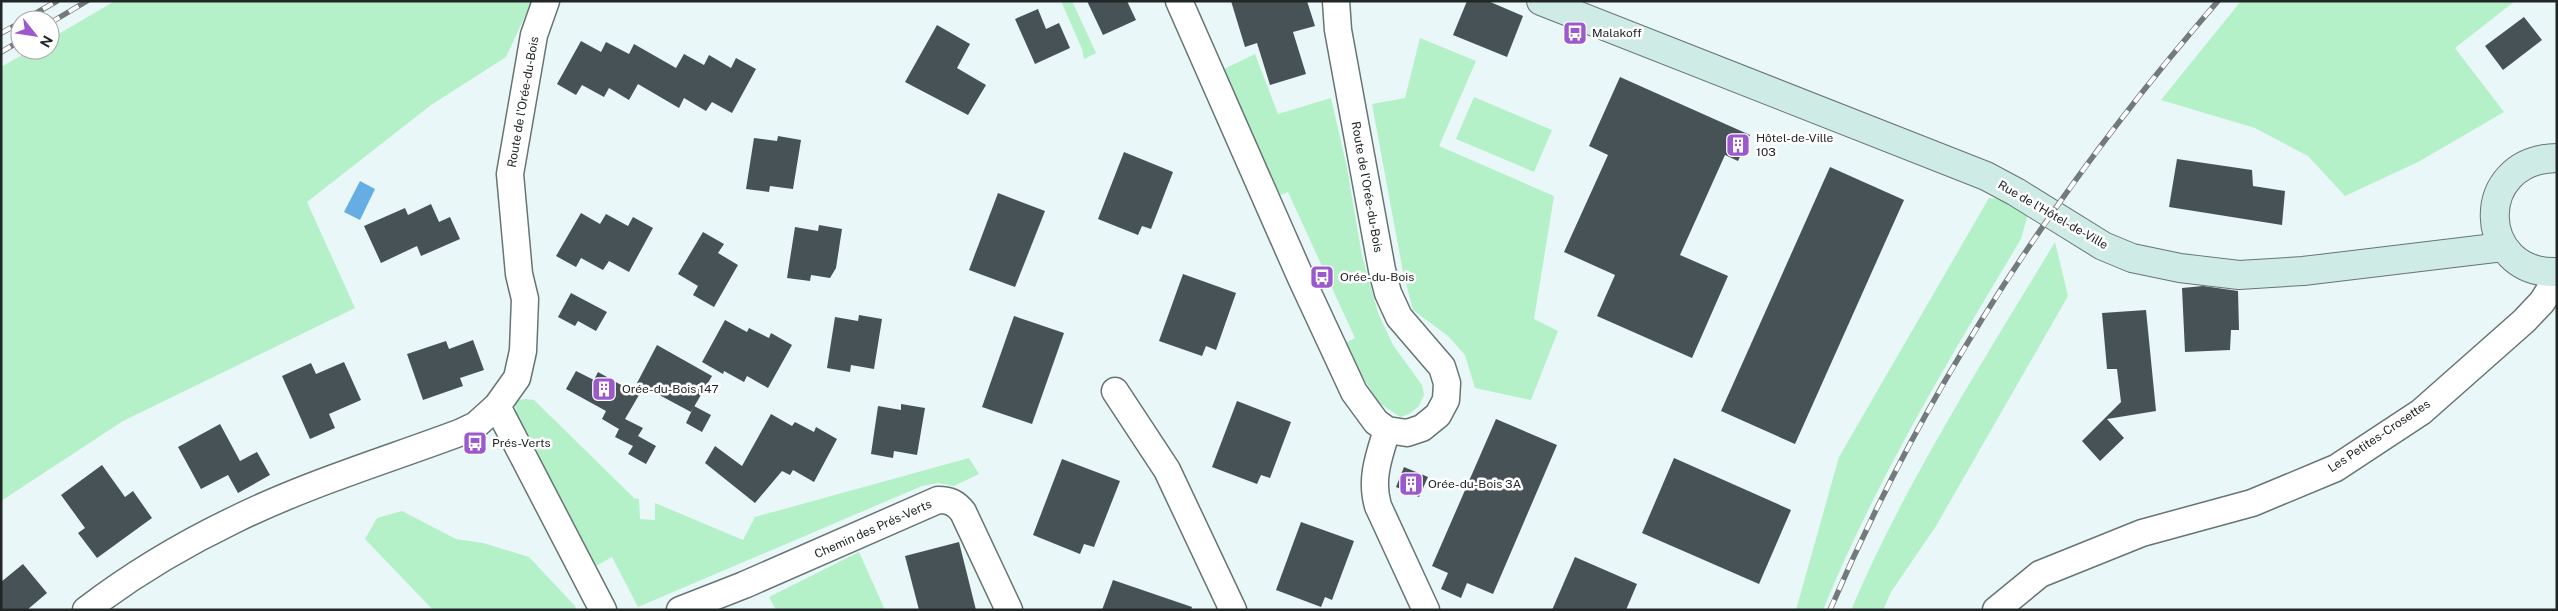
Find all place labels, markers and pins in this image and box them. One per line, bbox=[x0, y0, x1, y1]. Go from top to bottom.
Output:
bus stop icon: Malakoff bbox=[1562, 20, 1588, 46]
place label: Malakoff bbox=[1592, 26, 1642, 40]
place label: Hôtel-de-Ville 103 bbox=[1756, 131, 1834, 159]
building icon: Hôtel-de-Ville 103 bbox=[1725, 132, 1751, 158]
bus stop icon: Orée-du-Bois bbox=[1309, 264, 1335, 290]
place label: Orée-du-Bois bbox=[1340, 270, 1414, 284]
building icon: Orée-du-Bois 147 bbox=[591, 376, 617, 402]
place label: Orée-du-Bois 147 bbox=[622, 382, 719, 396]
bus stop icon: Prés-Verts bbox=[462, 430, 488, 456]
place label: Prés-Verts bbox=[492, 436, 551, 450]
building icon: Orée-du-Bois 3A bbox=[1398, 471, 1424, 497]
place label: Orée-du-Bois 3A bbox=[1428, 477, 1522, 491]

